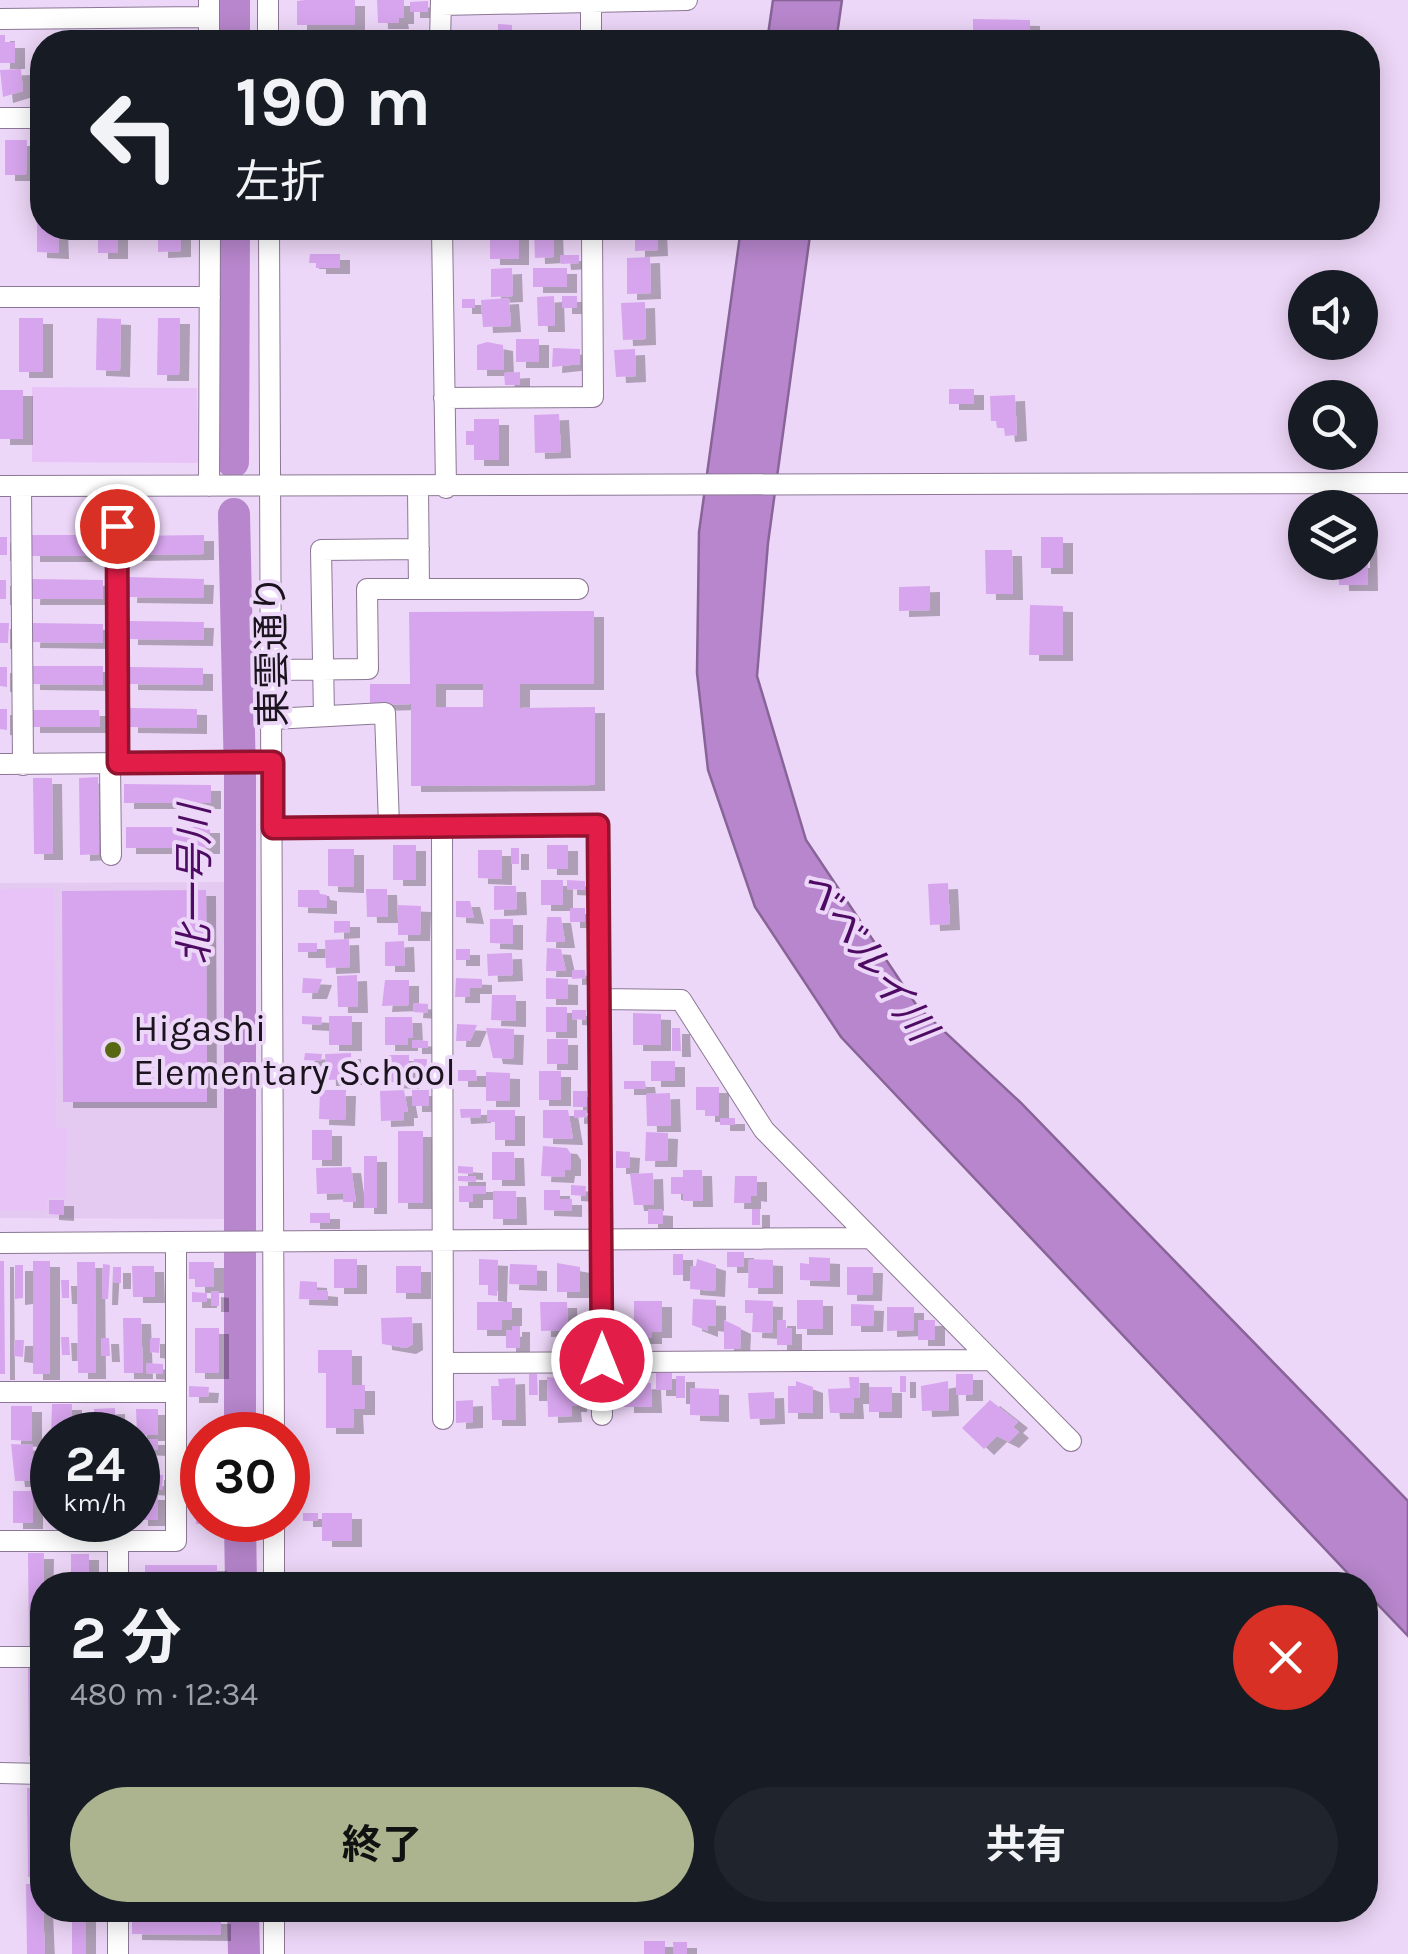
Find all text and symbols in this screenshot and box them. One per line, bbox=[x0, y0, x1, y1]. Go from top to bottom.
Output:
text: 190 m bbox=[235, 61, 431, 143]
icon: left bbox=[70, 70, 200, 200]
text: 左折 bbox=[235, 156, 325, 208]
map controls bbox=[1288, 270, 1378, 580]
button: sound bbox=[1288, 270, 1378, 360]
button: search bbox=[1288, 380, 1378, 470]
pin bbox=[75, 484, 160, 569]
button: layers bbox=[1288, 490, 1378, 580]
icon: arrive bbox=[90, 499, 145, 554]
street label: 東雲通り bbox=[248, 575, 296, 727]
water label: 北一号川 bbox=[171, 801, 218, 965]
water label: ベベルイ川 bbox=[790, 860, 948, 1053]
place label: Higashi Elementary School bbox=[133, 1006, 456, 1095]
marker: Higashi Elementary School bbox=[102, 1039, 124, 1061]
position arrow bbox=[550, 1308, 654, 1412]
speed limit sign: 30 bbox=[180, 1412, 310, 1542]
text: 24 bbox=[65, 1435, 125, 1494]
text: km/h bbox=[63, 1488, 127, 1517]
text: 2 分 bbox=[70, 1603, 181, 1673]
button: close bbox=[1233, 1605, 1338, 1710]
text: 480 m · 12:34 bbox=[70, 1676, 258, 1713]
button: 終了 bbox=[70, 1787, 694, 1902]
button: 共有 bbox=[714, 1787, 1338, 1902]

